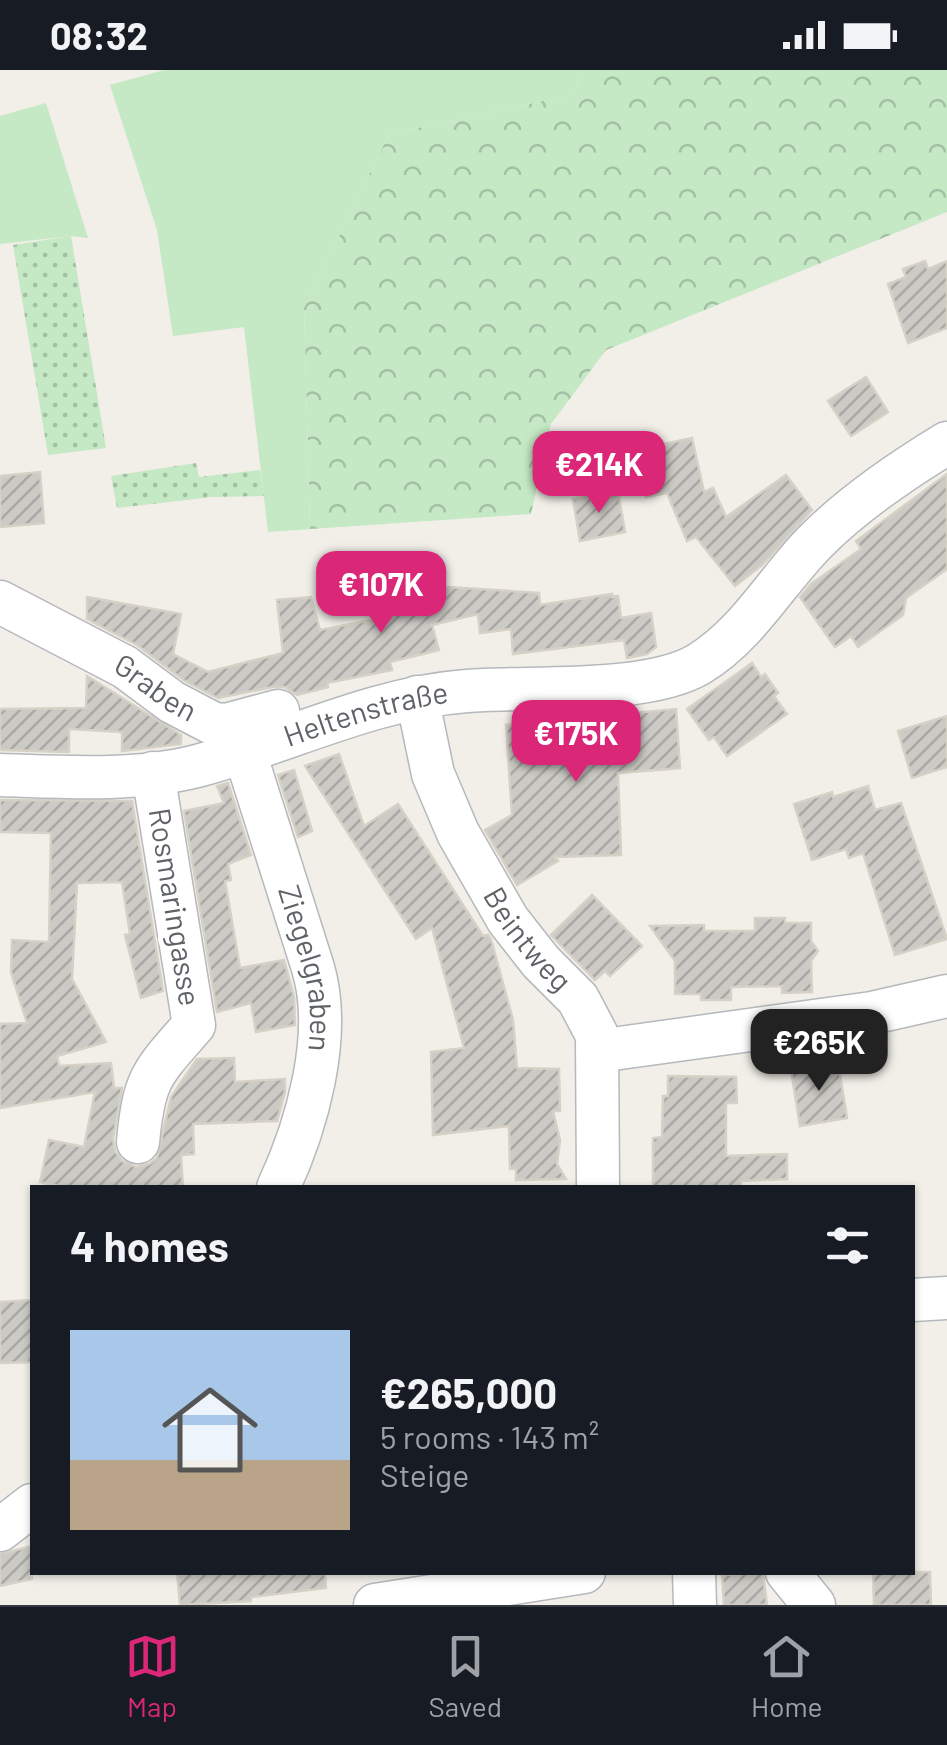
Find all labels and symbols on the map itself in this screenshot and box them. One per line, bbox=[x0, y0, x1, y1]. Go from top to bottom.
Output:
pin: €214K bbox=[529, 431, 669, 516]
pin: €107K bbox=[311, 551, 451, 636]
street label: Graben bbox=[109, 645, 203, 728]
street label: Heltenstraße bbox=[278, 673, 450, 753]
pin: €175K bbox=[506, 700, 646, 785]
street label: Rosmaringasse bbox=[143, 805, 209, 1008]
street label: Ziegelgraben bbox=[272, 880, 340, 1053]
street label: Beintweg bbox=[477, 880, 580, 998]
pin: €265K bbox=[749, 1009, 889, 1094]

